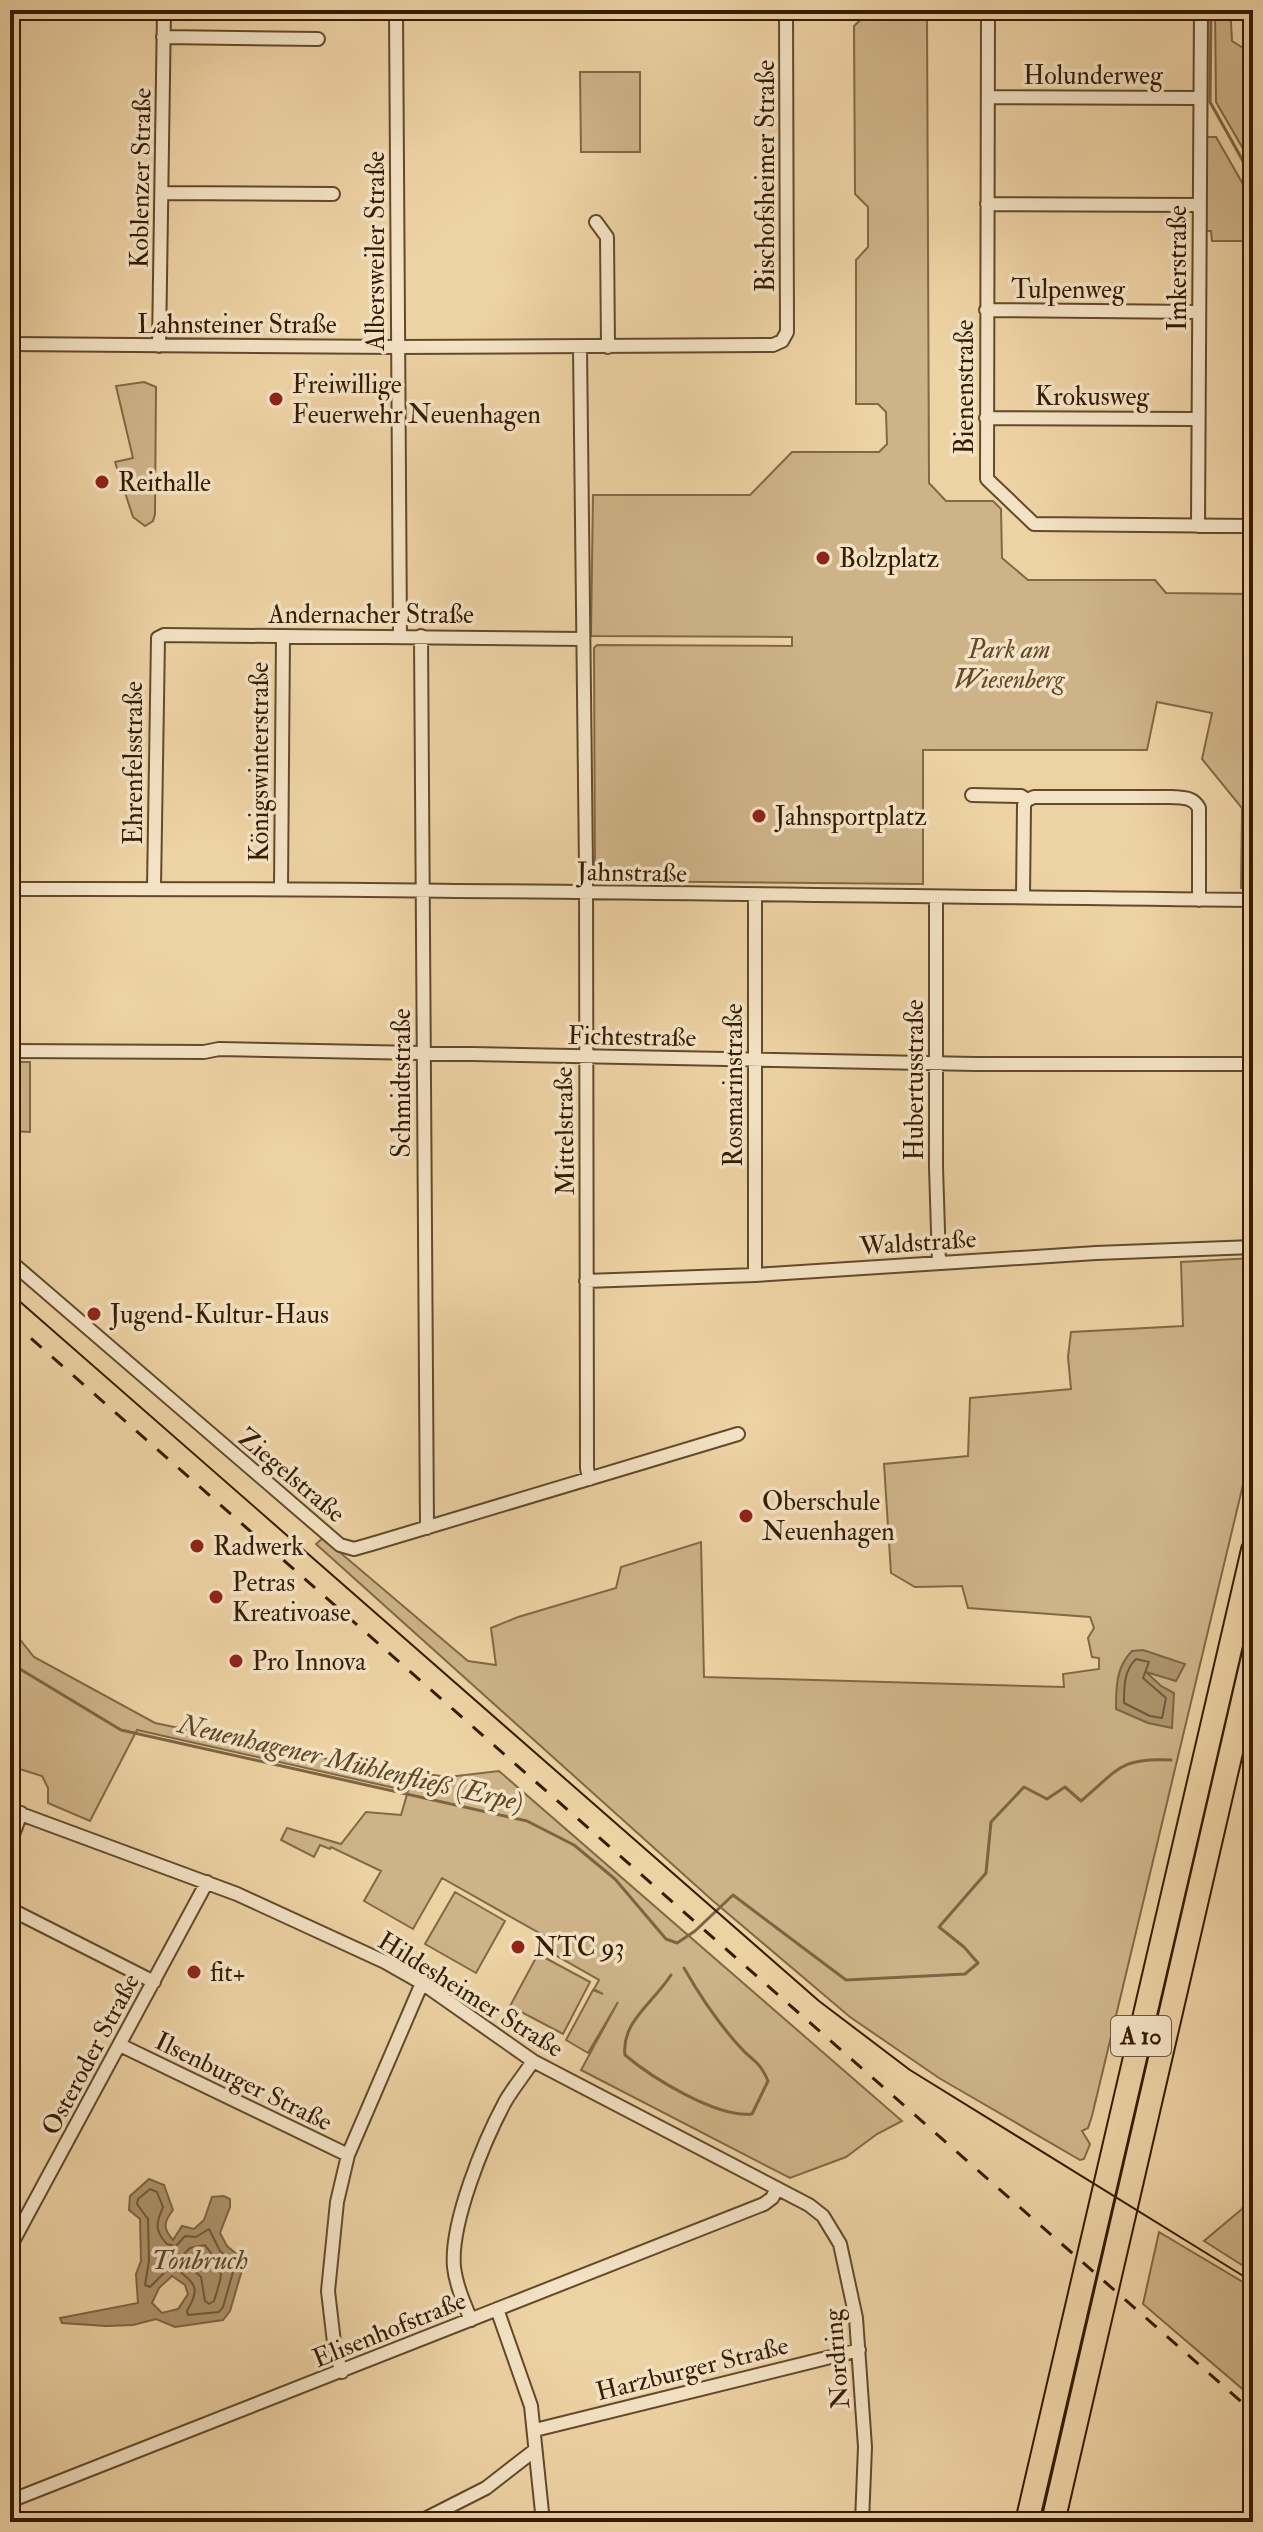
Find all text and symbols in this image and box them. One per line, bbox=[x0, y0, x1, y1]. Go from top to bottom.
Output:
street label: Bischofsheimer Straße bbox=[750, 60, 782, 292]
street label: Holunderweg bbox=[1023, 60, 1164, 92]
street label: Koblenzer Straße bbox=[123, 87, 159, 269]
street label: Albersweiler Straße bbox=[360, 151, 392, 352]
street label: Imkerstraße bbox=[1162, 205, 1194, 331]
street label: Tulpenweg bbox=[1011, 274, 1126, 307]
street label: Lahnsteiner Straße bbox=[137, 309, 337, 341]
street label: Bienenstraße bbox=[949, 319, 981, 454]
place label: Freiwillige Feuerwehr Neuenhagen bbox=[292, 369, 541, 431]
street label: Krokusweg bbox=[1035, 381, 1150, 413]
marker: Freiwillige Feuerwehr Neuenhagen bbox=[267, 390, 285, 408]
place label: Reithalle bbox=[118, 467, 211, 499]
marker: Reithalle bbox=[93, 473, 111, 491]
place label: Bolzplatz bbox=[839, 543, 939, 576]
marker: Bolzplatz bbox=[814, 549, 832, 567]
street label: Andernacher Straße bbox=[267, 599, 474, 631]
park label: Park am Wiesenberg bbox=[954, 634, 1066, 696]
street label: Königswinterstraße bbox=[244, 662, 276, 862]
street label: Ehrenfelsstraße bbox=[118, 681, 150, 845]
place label: Jahnsportplatz bbox=[774, 801, 927, 834]
marker: Jahnsportplatz bbox=[750, 807, 768, 825]
street label: Jahnstraße bbox=[576, 856, 688, 890]
street label: Hubertusstraße bbox=[899, 999, 931, 1161]
street label: Rosmarinstraße bbox=[718, 1003, 750, 1167]
street label: Schmidtstraße bbox=[386, 1008, 418, 1158]
street label: Fichtestraße bbox=[567, 1020, 697, 1054]
street label: Mittelstraße bbox=[548, 1066, 582, 1196]
street label: Waldstraße bbox=[858, 1223, 978, 1263]
place label: Jugend-Kultur-Haus bbox=[109, 1299, 329, 1331]
marker: Jugend-Kultur-Haus bbox=[85, 1305, 103, 1323]
street label: Ziegelstraße bbox=[231, 1422, 352, 1530]
place label: Oberschule Neuenhagen bbox=[762, 1486, 895, 1548]
marker: Oberschule Neuenhagen bbox=[737, 1507, 755, 1525]
place label: Radwerk bbox=[213, 1531, 304, 1563]
marker: Radwerk bbox=[188, 1537, 206, 1555]
place label: Petras Kreativoase bbox=[232, 1567, 351, 1629]
marker: Petras Kreativoase bbox=[207, 1588, 225, 1606]
place label: Pro Innova bbox=[252, 1646, 366, 1678]
marker: Pro Innova bbox=[227, 1652, 245, 1670]
water label: Neuenhagener Mühlenfließ (Erpe) bbox=[173, 1706, 526, 1820]
street label: Hildesheimer Straße bbox=[372, 1925, 569, 2065]
place label: NTC 93 bbox=[534, 1932, 625, 1964]
marker: NTC 93 bbox=[509, 1938, 527, 1956]
place label: fit+ bbox=[210, 1957, 245, 1989]
marker: fit+ bbox=[185, 1963, 203, 1981]
street label: Osteroder Straße bbox=[35, 1968, 147, 2141]
road number: A 10 bbox=[1111, 2016, 1171, 2056]
street label: Ilsenburger Straße bbox=[150, 2025, 337, 2139]
water label: Tonbruch bbox=[152, 2243, 248, 2278]
street label: Elisenhofstraße bbox=[308, 2285, 471, 2375]
street label: Nordring bbox=[817, 2306, 857, 2410]
street label: Harzburger Straße bbox=[593, 2330, 792, 2408]

